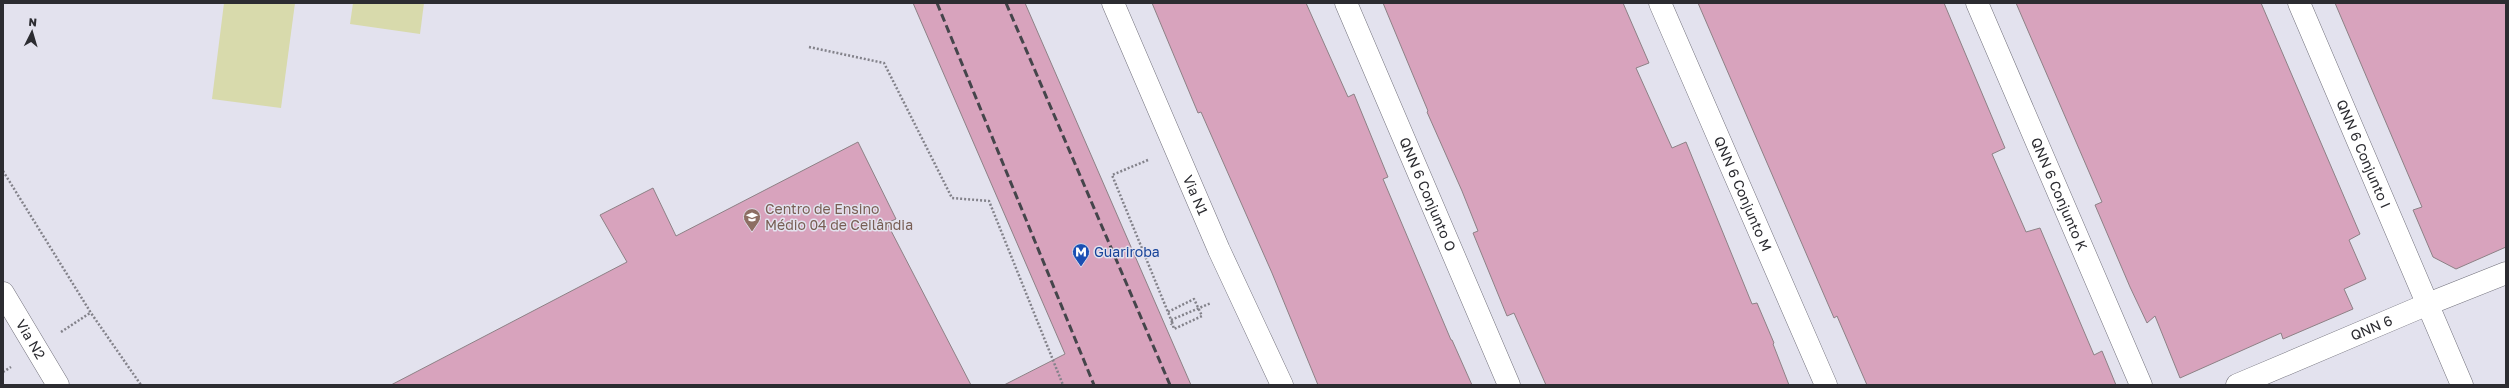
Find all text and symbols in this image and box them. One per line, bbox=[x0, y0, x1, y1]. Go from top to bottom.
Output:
north arrow bbox=[12, 12, 52, 52]
text: N bbox=[28, 15, 38, 28]
street label: QNN 6 Conjunto I bbox=[2333, 97, 2394, 210]
street label: QNN 6 Conjunto M bbox=[1711, 133, 1776, 254]
street label: QNN 6 Conjunto O bbox=[1396, 135, 1460, 254]
street label: QNN 6 Conjunto K bbox=[2028, 135, 2091, 253]
street label: Via N1 bbox=[1180, 172, 1212, 218]
place label: Centro de Ensino Médio 04 de Ceilândia bbox=[765, 200, 913, 233]
school or university icon: Centro de Ensino Médio 04 de Ceilândia bbox=[742, 207, 762, 232]
metro station icon: Guariroba bbox=[1071, 242, 1091, 267]
place label: Guariroba bbox=[1094, 243, 1160, 260]
street label: QNN 6 bbox=[2348, 311, 2395, 344]
street label: Via N2 bbox=[13, 316, 50, 362]

